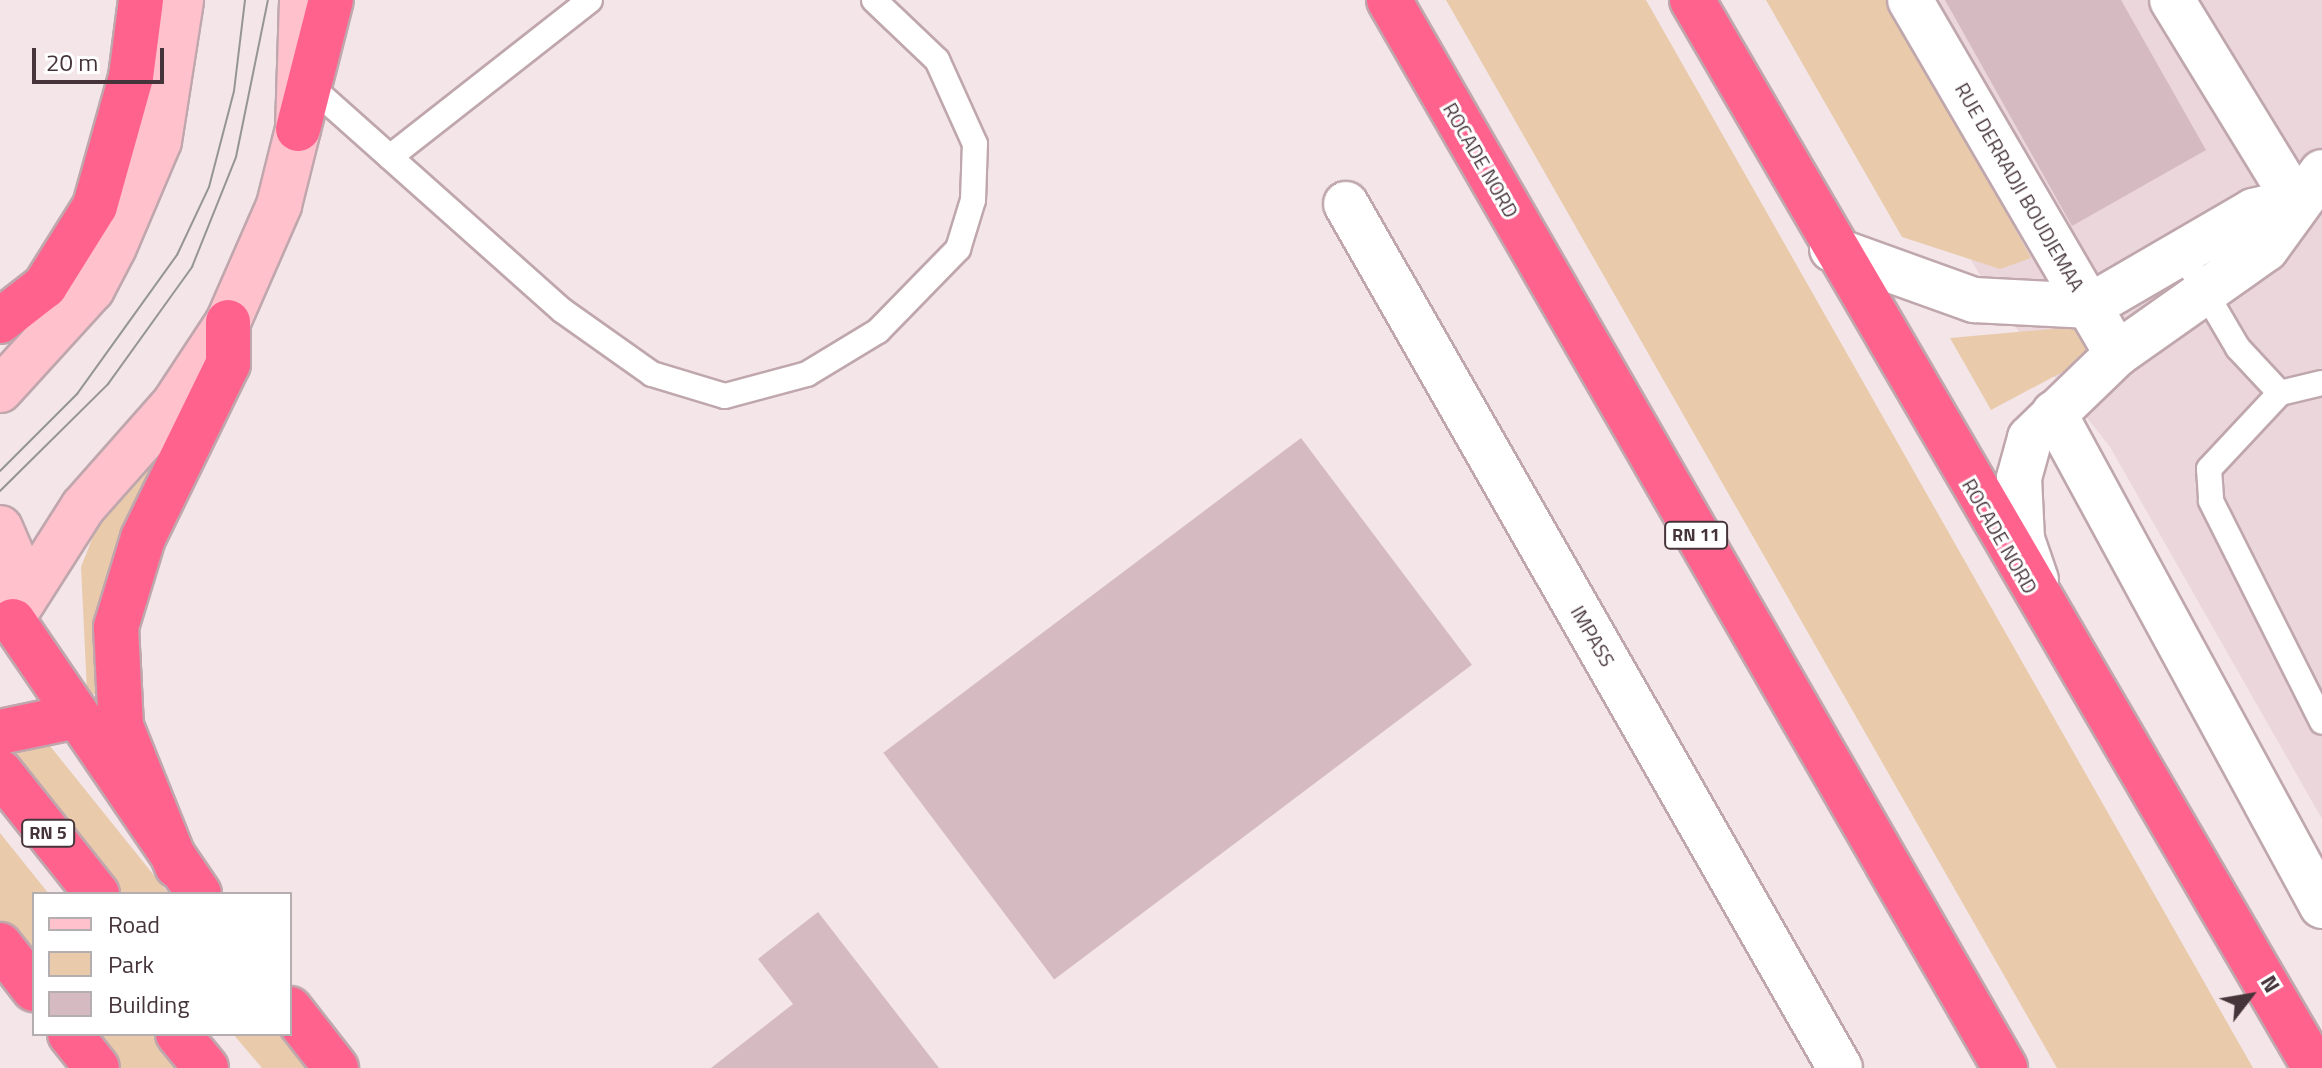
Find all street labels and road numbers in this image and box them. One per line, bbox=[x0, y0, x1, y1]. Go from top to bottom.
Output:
street label: RUE DERRADJI BOUDJEMAA bbox=[1950, 78, 2090, 296]
street label: ROCADE NORD bbox=[1438, 98, 1524, 222]
street label: ROCADE NORD bbox=[1957, 474, 2043, 598]
road number: RN 11 bbox=[1664, 521, 1728, 549]
street label: IMPASS bbox=[1566, 601, 1620, 671]
road number: RN 5 bbox=[20, 819, 76, 847]

